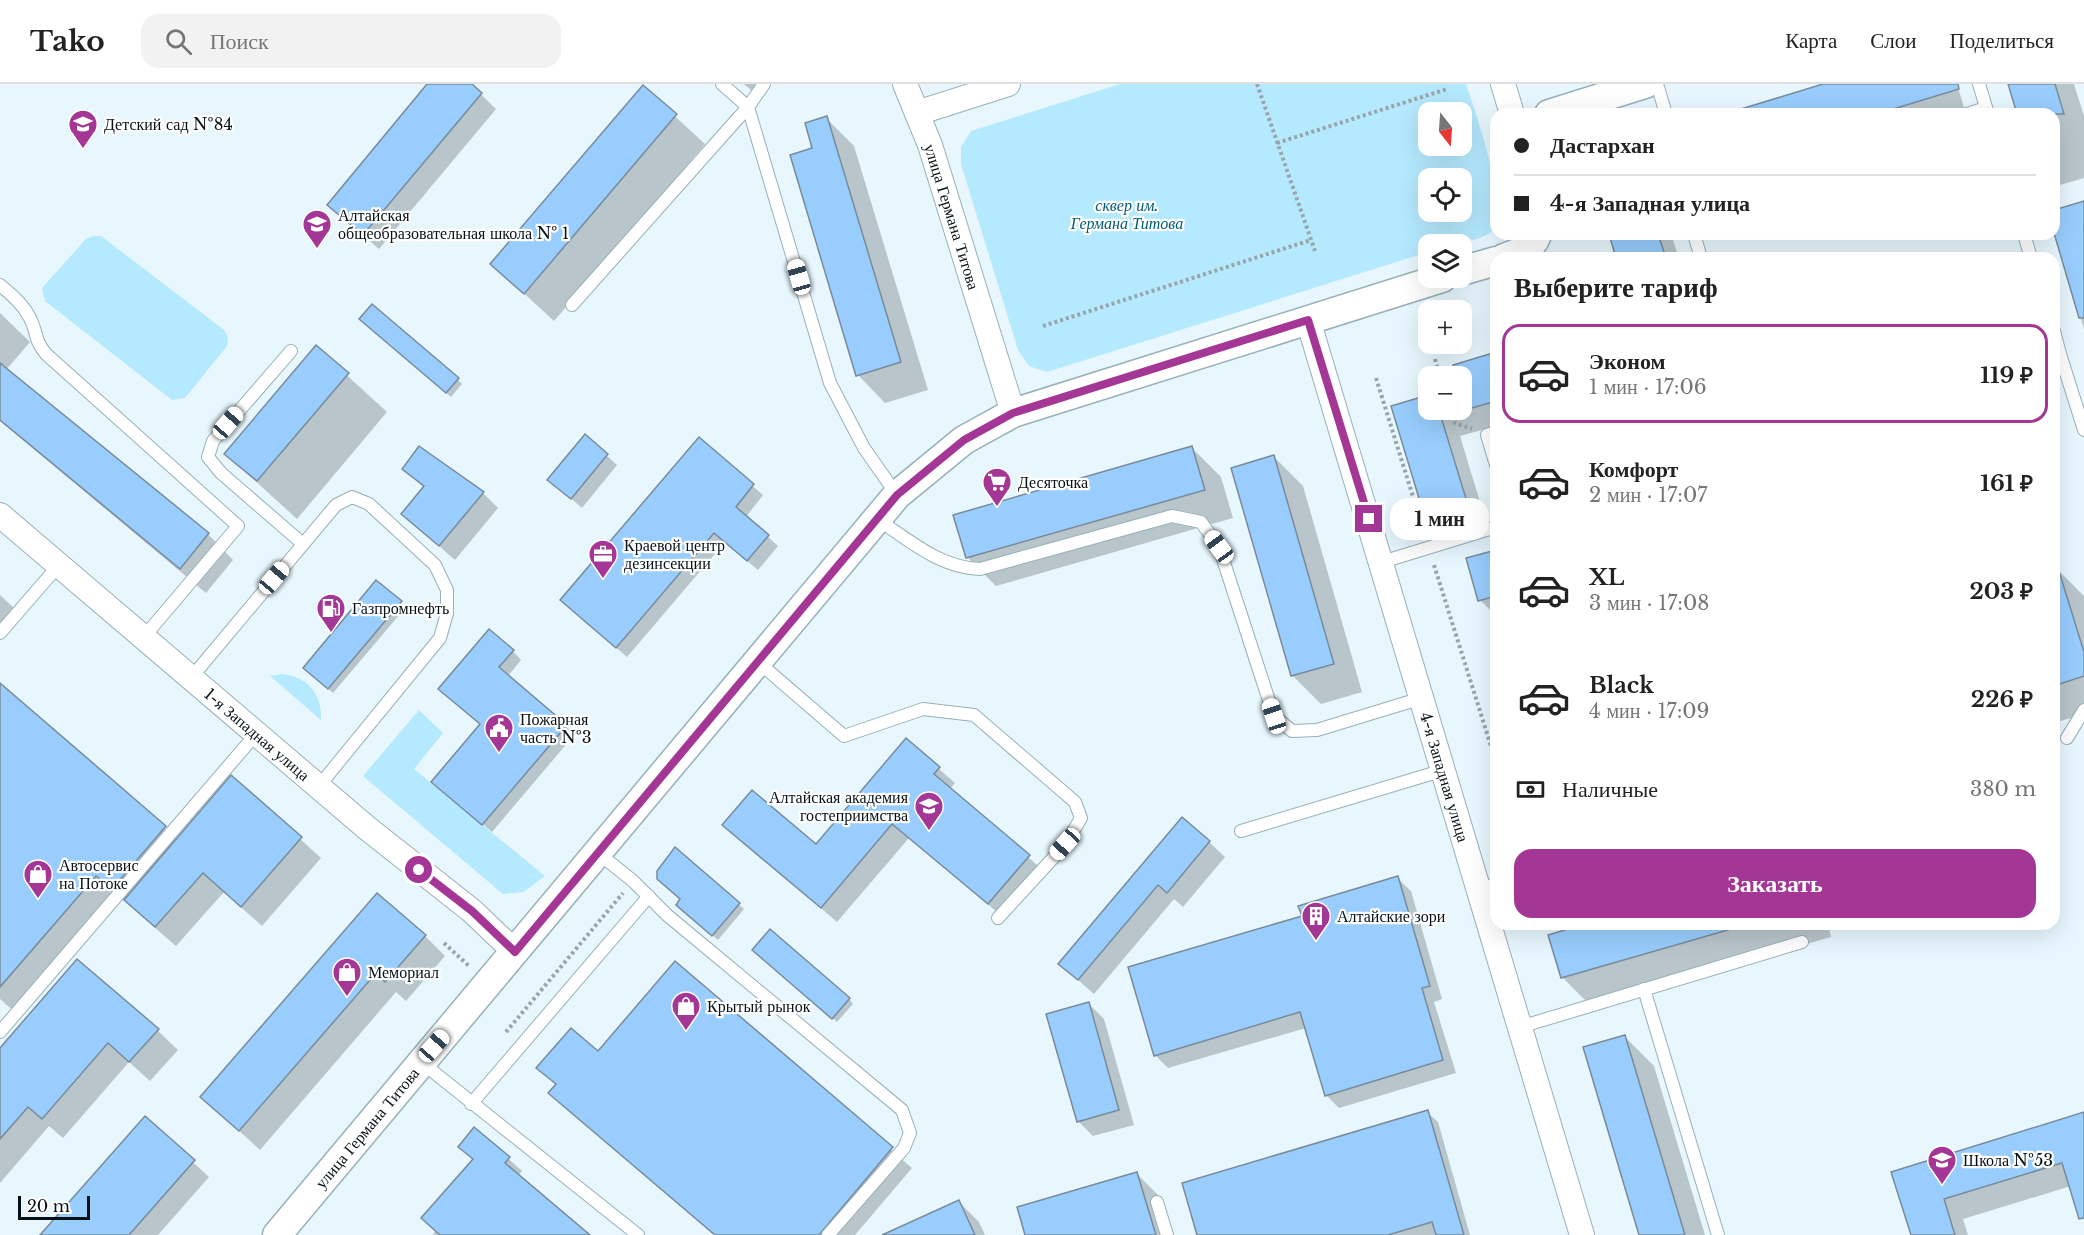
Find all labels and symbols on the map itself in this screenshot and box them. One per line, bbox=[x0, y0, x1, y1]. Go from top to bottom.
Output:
north arrow bbox=[1418, 102, 1472, 156]
school or university icon: Детский сад №84 bbox=[67, 108, 99, 150]
place label: Детский сад №84 bbox=[104, 114, 233, 134]
street label: улица Германа Титова bbox=[920, 141, 984, 292]
park label: сквер им. Германа Титова bbox=[1070, 195, 1183, 233]
place label: Алтайская общеобразовательная школа № 1 bbox=[338, 205, 569, 243]
school or university icon: Алтайская общеобразовательная школа № 1 bbox=[301, 208, 333, 250]
car bbox=[785, 257, 813, 297]
car bbox=[209, 404, 247, 442]
supermarket icon: Десяточка bbox=[981, 466, 1013, 508]
place label: Десяточка bbox=[1018, 472, 1088, 492]
callout: 1 мин bbox=[1390, 498, 1489, 540]
route end bbox=[1355, 505, 1382, 532]
car bbox=[1201, 527, 1237, 567]
place label: Краевой центр дезинсекции bbox=[624, 535, 725, 573]
office icon: Краевой центр дезинсекции bbox=[587, 538, 619, 580]
car bbox=[256, 558, 292, 598]
fuel station icon: Газпромнефть bbox=[315, 592, 347, 634]
place label: Газпромнефть bbox=[352, 598, 449, 618]
street label: 1-я Западная улица bbox=[200, 684, 314, 785]
car bbox=[1260, 696, 1288, 736]
place label: Пожарная часть №3 bbox=[520, 709, 592, 747]
street label: 4-я Западная улица bbox=[1416, 710, 1474, 844]
public building icon: Пожарная часть №3 bbox=[483, 712, 515, 754]
place label: Алтайская академия гостеприимства bbox=[769, 787, 909, 825]
school or university icon: Алтайская академия гостеприимства bbox=[913, 790, 945, 832]
car bbox=[1046, 825, 1084, 863]
place label: Автосервис на Потоке bbox=[59, 855, 139, 893]
route start bbox=[405, 856, 432, 883]
shop icon: Автосервис на Потоке bbox=[22, 858, 54, 900]
building icon: Алтайские зори bbox=[1300, 900, 1332, 942]
place label: Алтайские зори bbox=[1337, 906, 1446, 926]
shop icon: Мемориал bbox=[331, 956, 363, 998]
place label: Мемориал bbox=[368, 962, 439, 982]
shop icon: Крытый рынок bbox=[670, 990, 702, 1032]
place label: Крытый рынок bbox=[707, 996, 811, 1016]
car bbox=[415, 1027, 453, 1065]
street label: улица Германа Титова bbox=[311, 1063, 423, 1192]
school or university icon: Школа №53 bbox=[1926, 1144, 1958, 1186]
place label: Школа №53 bbox=[1963, 1150, 2053, 1170]
scale bar bbox=[18, 1193, 90, 1220]

